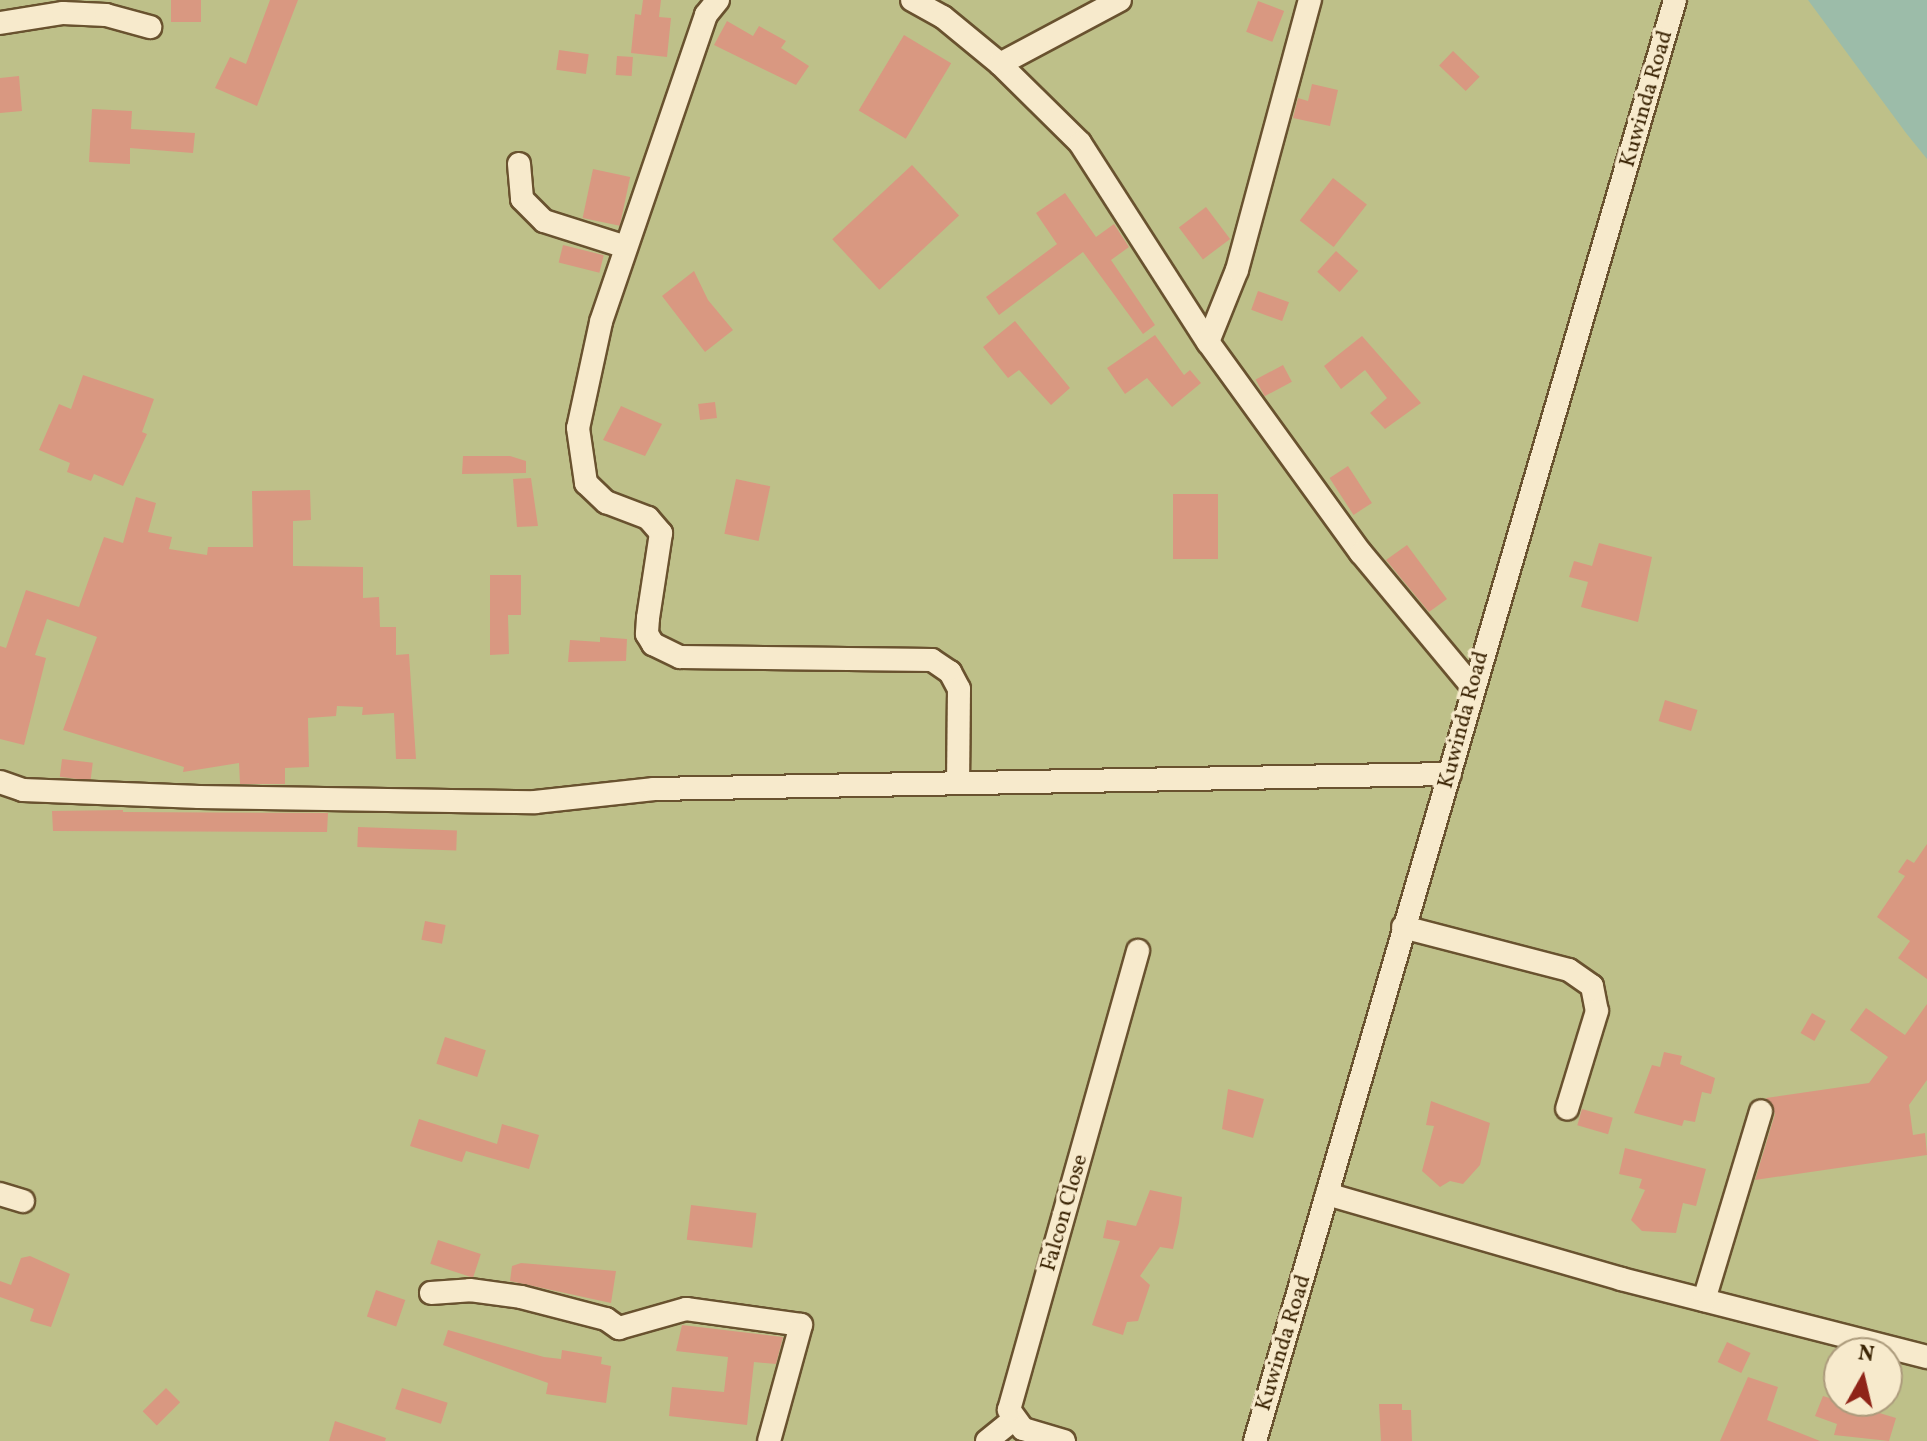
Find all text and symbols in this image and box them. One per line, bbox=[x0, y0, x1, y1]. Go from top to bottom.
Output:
street label: Kuwinda Road bbox=[1615, 28, 1679, 170]
street label: Kuwinda Road bbox=[1433, 649, 1495, 791]
street label: Falcon Close bbox=[1036, 1152, 1094, 1274]
street label: Kuwinda Road bbox=[1251, 1272, 1317, 1414]
north arrow bbox=[1823, 1337, 1903, 1417]
text: N bbox=[1856, 1338, 1876, 1371]

